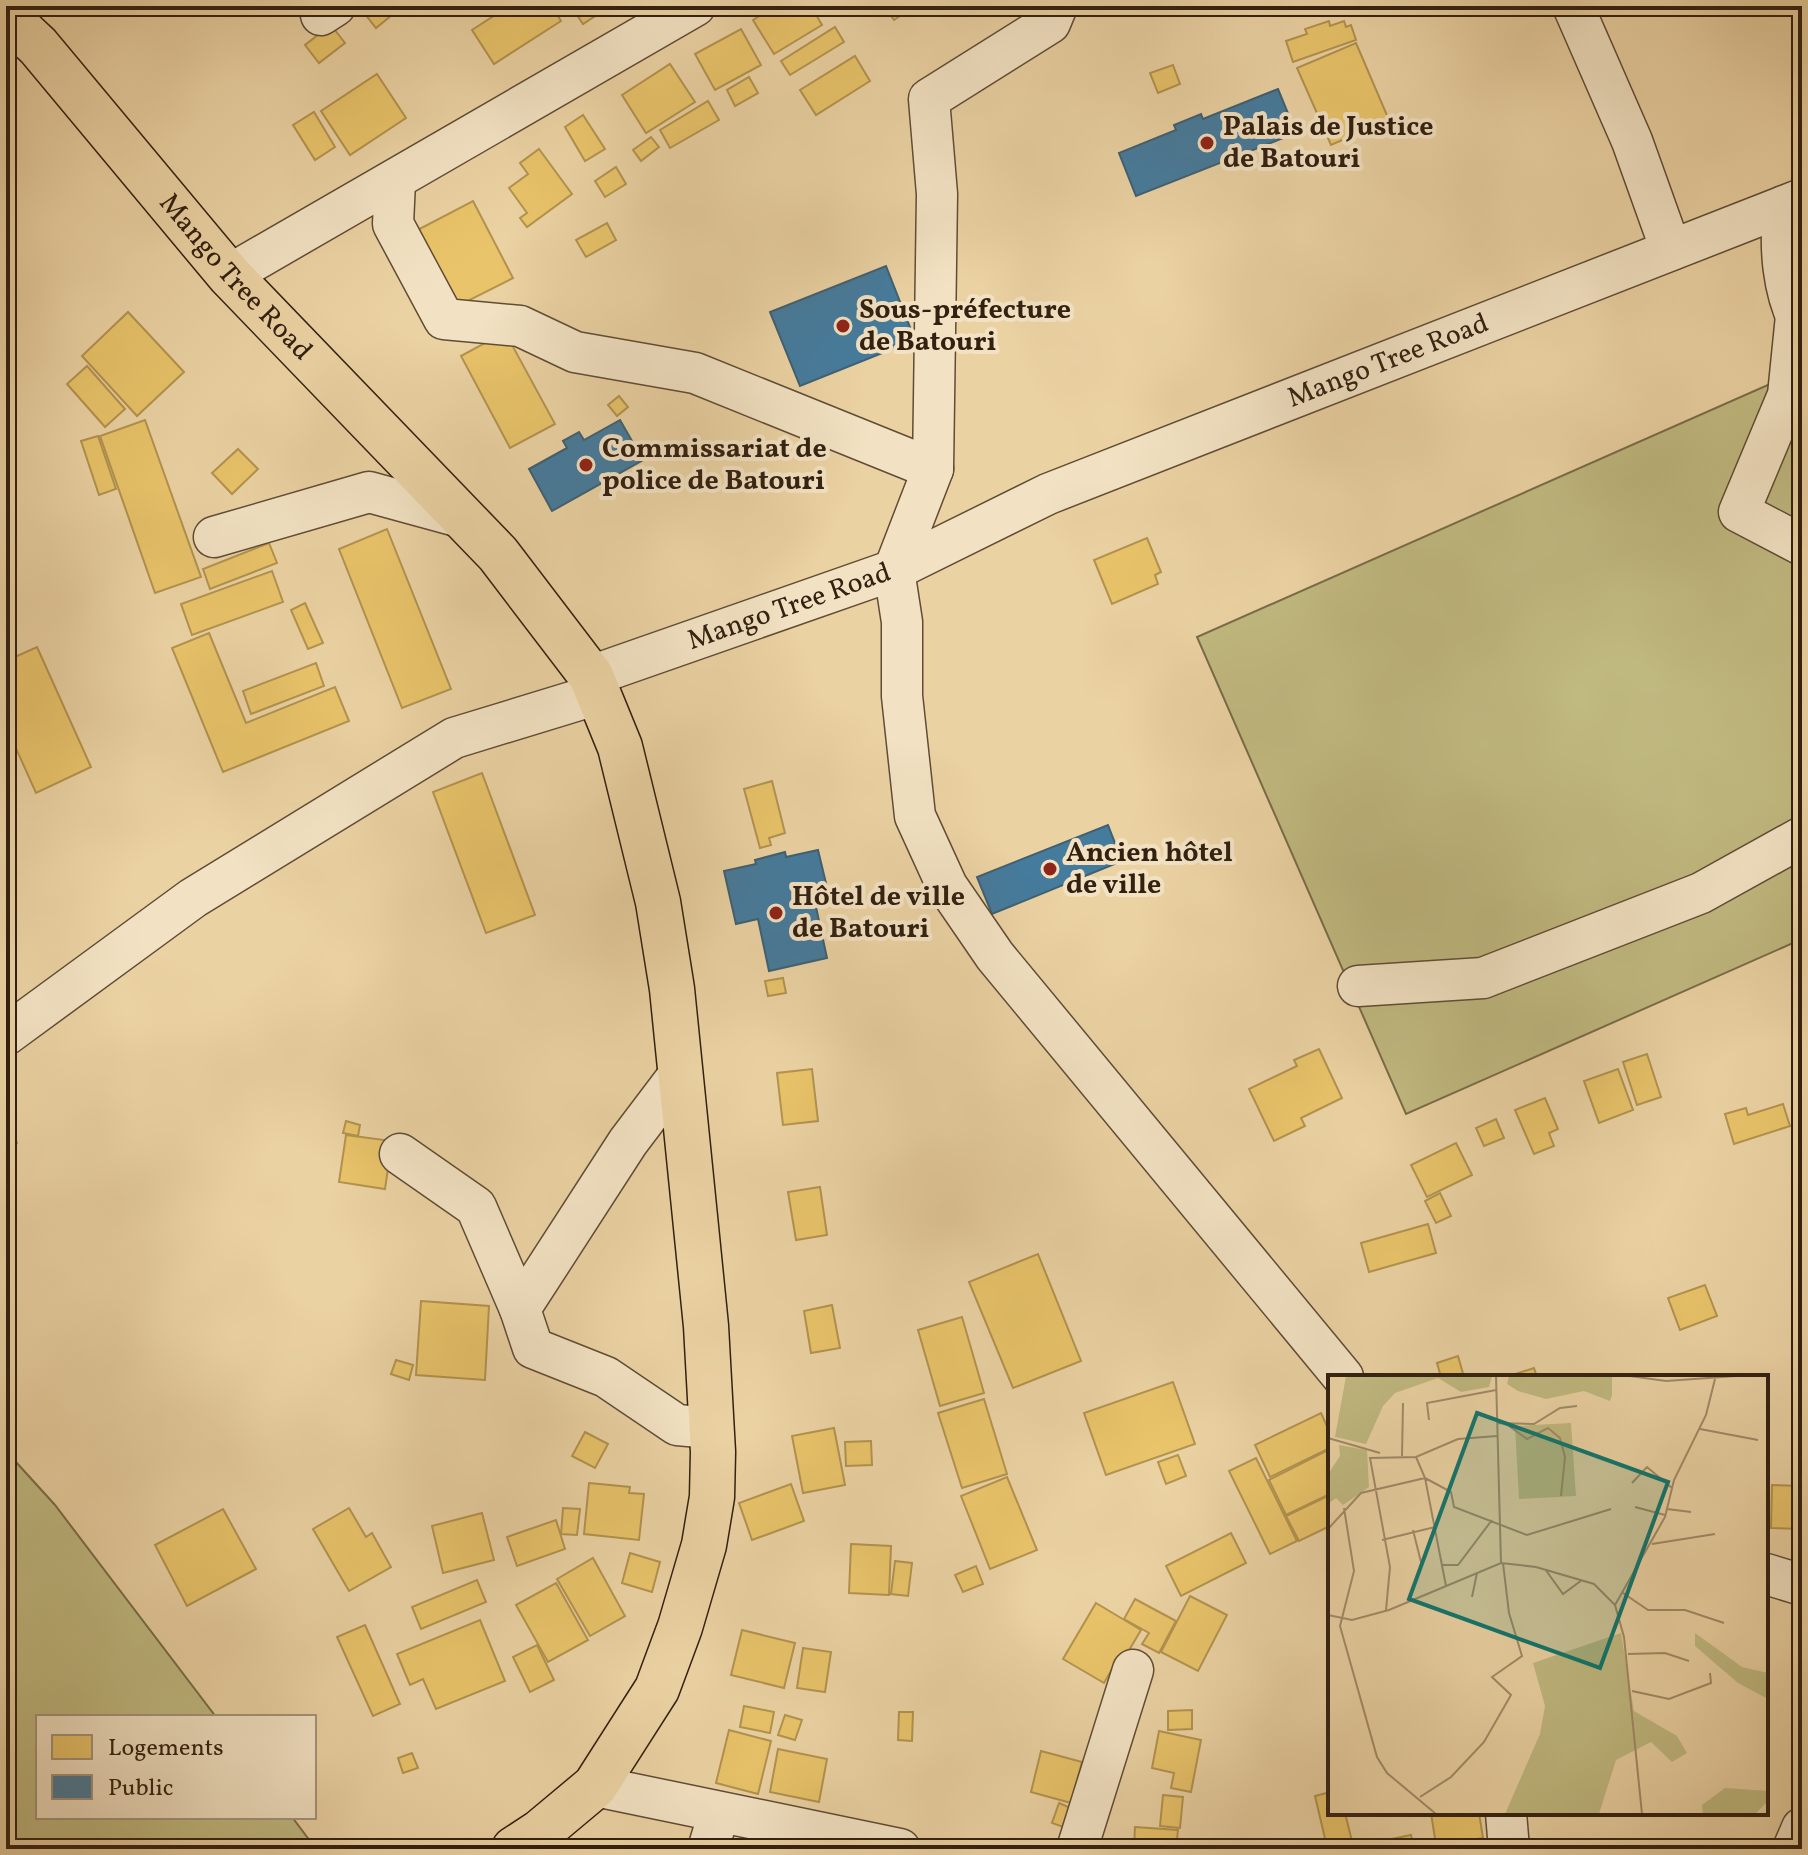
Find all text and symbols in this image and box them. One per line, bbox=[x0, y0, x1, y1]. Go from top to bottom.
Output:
place label: Palais de Justice de Batouri bbox=[1223, 108, 1434, 179]
marker: Palais de Justice de Batouri bbox=[1198, 134, 1216, 152]
street label: Mango Tree Road bbox=[150, 185, 321, 370]
place label: Sous-préfecture de Batouri bbox=[859, 291, 1071, 362]
street label: Mango Tree Road bbox=[1282, 304, 1495, 418]
marker: Sous-préfecture de Batouri bbox=[834, 317, 852, 335]
place label: Commissariat de police de Batouri bbox=[602, 430, 827, 501]
marker: Commissariat de police de Batouri bbox=[577, 456, 595, 474]
street label: Mango Tree Road bbox=[682, 553, 896, 660]
place label: Ancien hôtel de ville bbox=[1066, 834, 1233, 905]
marker: Ancien hôtel de ville bbox=[1041, 860, 1059, 878]
place label: Hôtel de ville de Batouri bbox=[792, 878, 965, 949]
marker: Hôtel de ville de Batouri bbox=[767, 904, 785, 922]
inset map bbox=[1328, 1375, 1768, 1815]
legend bbox=[36, 1715, 316, 1819]
text: Logements bbox=[108, 1732, 224, 1766]
text: Public bbox=[108, 1772, 174, 1806]

